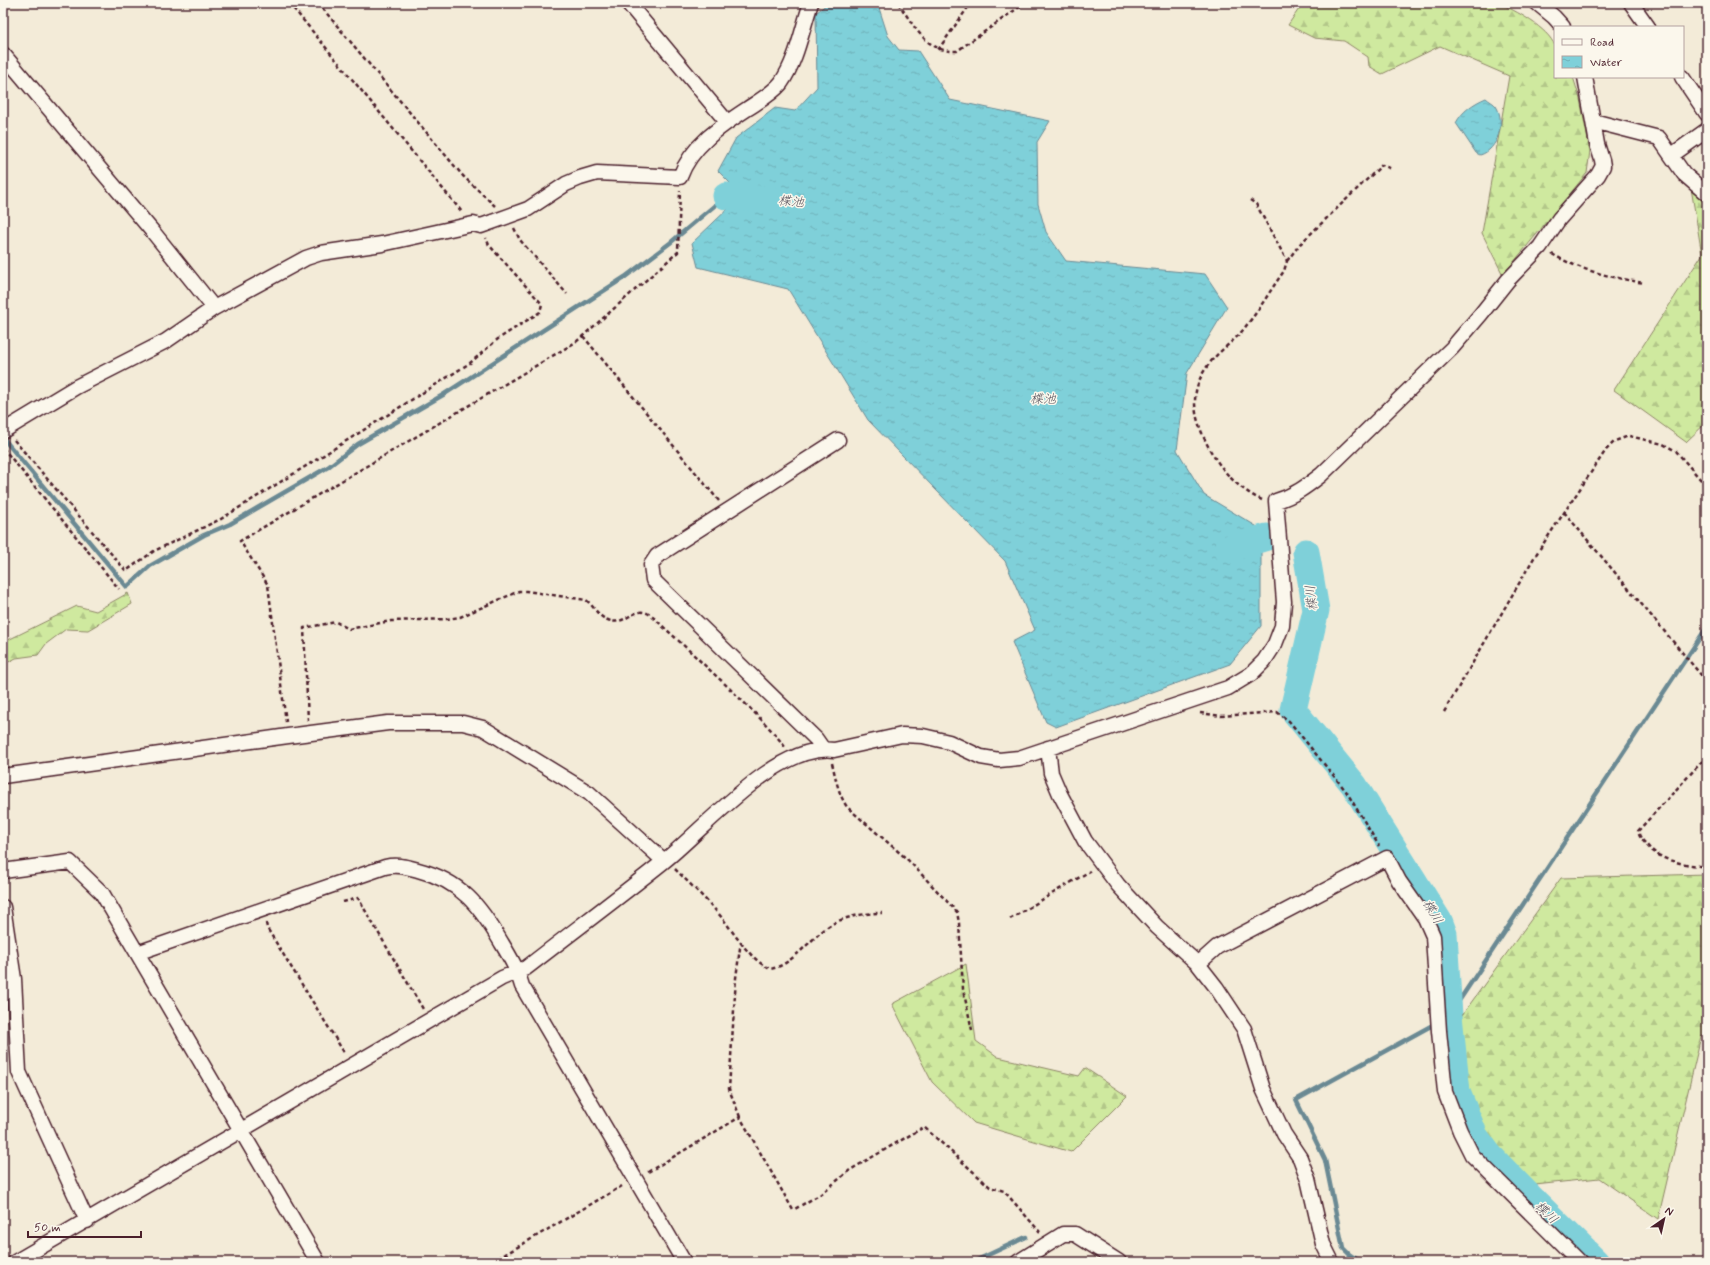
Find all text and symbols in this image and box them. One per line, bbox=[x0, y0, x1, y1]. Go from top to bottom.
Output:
legend bbox=[1554, 26, 1684, 78]
text: Road bbox=[1590, 35, 1614, 51]
text: Water bbox=[1590, 55, 1622, 71]
water label: 楪池 bbox=[777, 192, 806, 212]
water label: 楪池 bbox=[1030, 391, 1057, 408]
water label: 楪川 bbox=[1302, 584, 1322, 612]
water label: 楪川 bbox=[1418, 896, 1446, 928]
water label: 楪川 bbox=[1531, 1198, 1561, 1228]
north arrow bbox=[1644, 1199, 1684, 1239]
text: N bbox=[1662, 1204, 1676, 1219]
scale bar bbox=[28, 1213, 141, 1239]
text: 50 m bbox=[34, 1220, 61, 1236]

